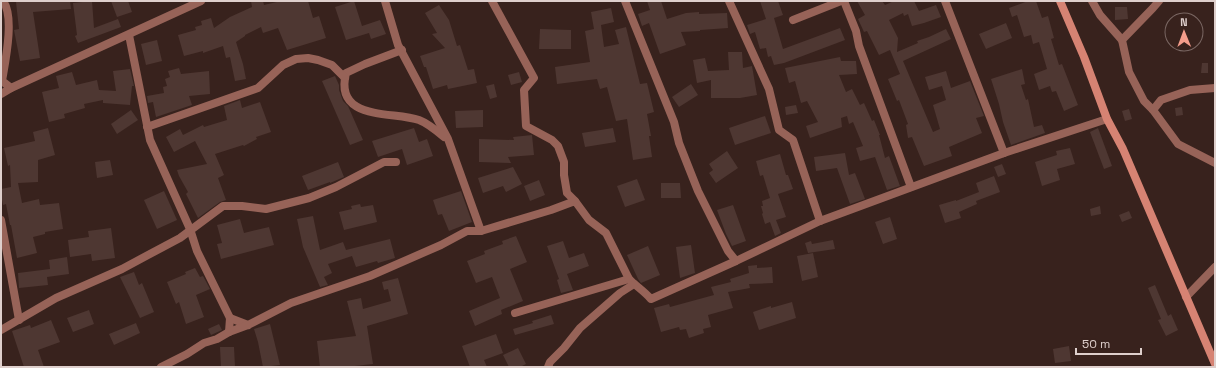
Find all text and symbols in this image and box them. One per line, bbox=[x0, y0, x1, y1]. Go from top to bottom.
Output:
north arrow bbox=[1164, 12, 1204, 52]
text: N bbox=[1180, 15, 1188, 29]
scale bar bbox=[1076, 330, 1141, 356]
text: 50 m bbox=[1082, 336, 1110, 352]

